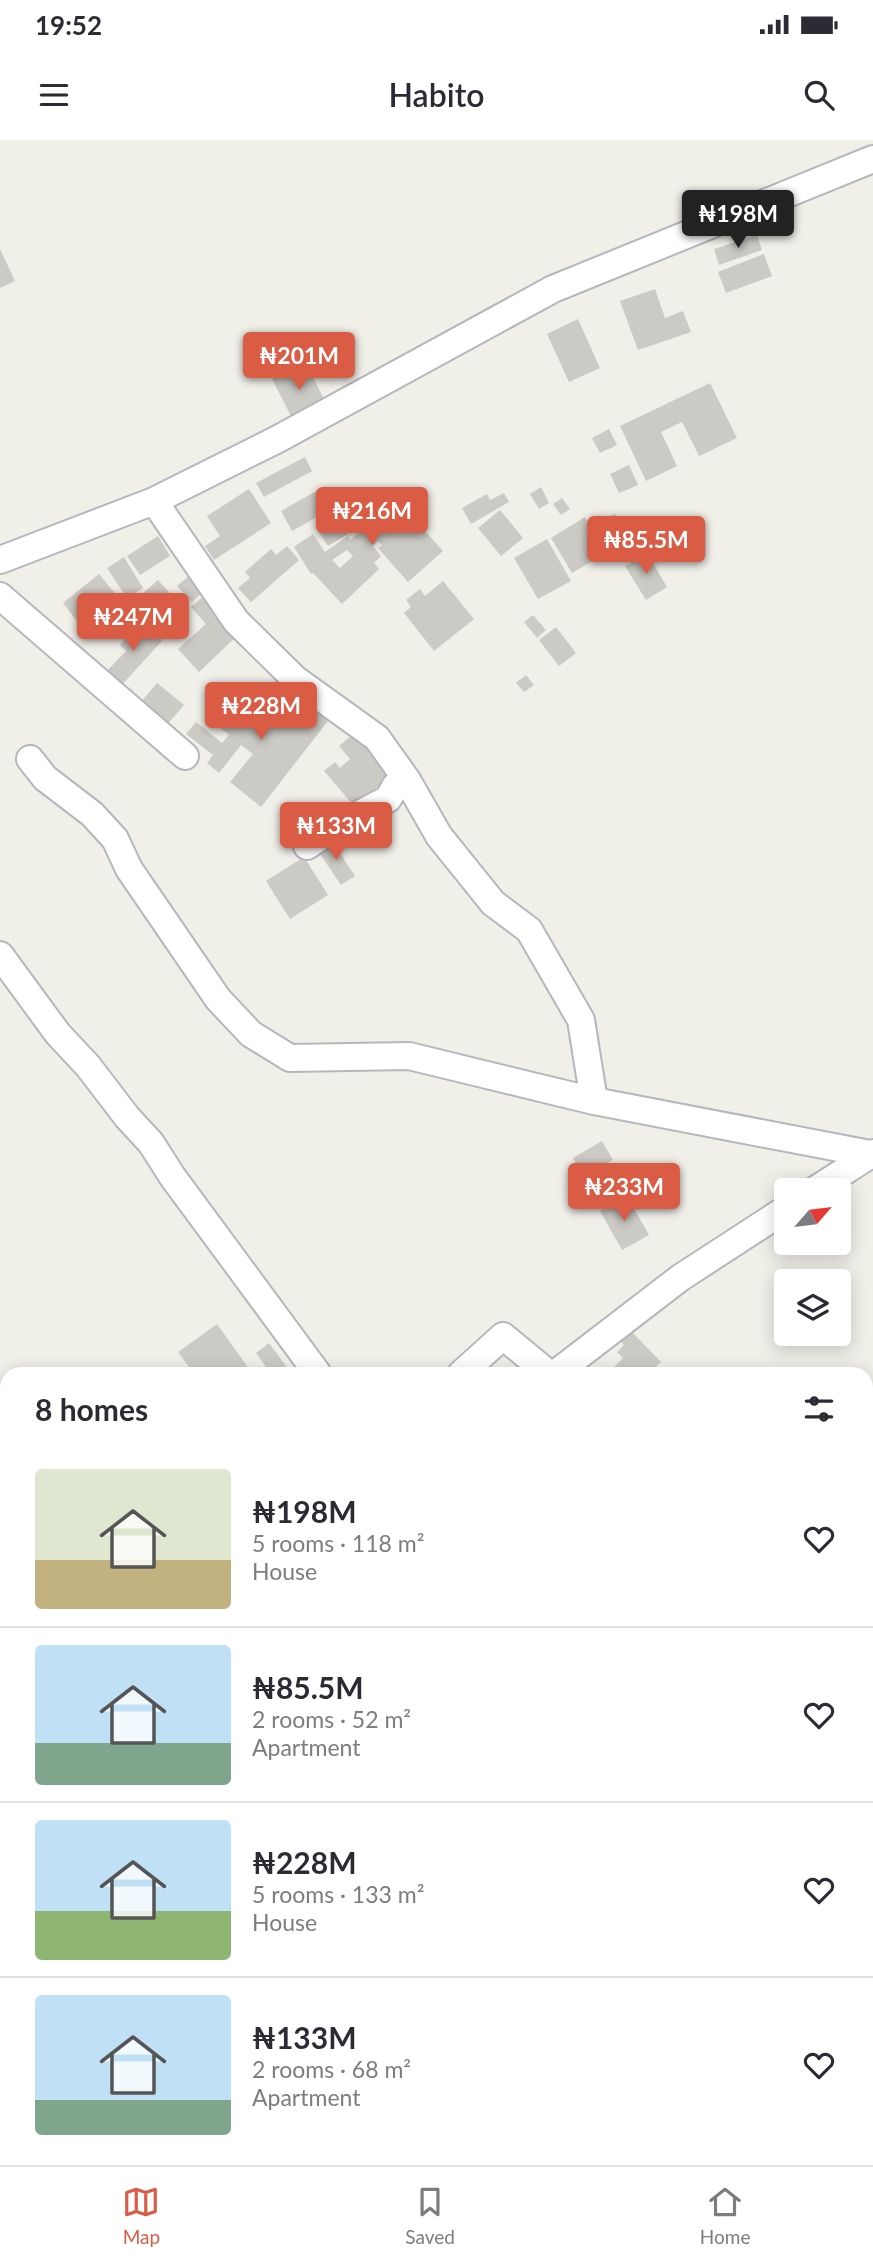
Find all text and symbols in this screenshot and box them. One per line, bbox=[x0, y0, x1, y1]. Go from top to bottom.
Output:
text: 19:52 bbox=[35, 9, 102, 41]
text: Habito bbox=[388, 75, 485, 114]
icon: menu bbox=[35, 76, 73, 114]
icon: search bbox=[800, 76, 838, 114]
pin: ₦198M bbox=[689, 190, 787, 250]
text: ₦198M bbox=[698, 199, 778, 227]
pin: ₦201M bbox=[250, 332, 348, 392]
text: ₦201M bbox=[259, 341, 339, 369]
pin: ₦216M bbox=[323, 488, 421, 547]
text: ₦216M bbox=[332, 496, 412, 524]
pin: ₦85.5M bbox=[589, 516, 703, 576]
text: ₦85.5M bbox=[603, 525, 689, 553]
pin: ₦247M bbox=[84, 594, 182, 653]
text: ₦247M bbox=[93, 602, 173, 630]
pin: ₦228M bbox=[212, 682, 310, 742]
text: ₦228M bbox=[221, 691, 301, 719]
pin: ₦133M bbox=[287, 802, 385, 862]
text: ₦133M bbox=[296, 811, 376, 839]
pin: ₦233M bbox=[575, 1164, 673, 1223]
text: ₦233M bbox=[584, 1172, 664, 1200]
north arrow bbox=[774, 1178, 850, 1255]
map controls bbox=[774, 1178, 851, 1346]
button: layers bbox=[774, 1269, 851, 1346]
icon: filters bbox=[800, 1390, 838, 1428]
text: 8 homes bbox=[35, 1391, 148, 1427]
text: ₦198M bbox=[252, 1493, 357, 1529]
icon: home bbox=[91, 1497, 175, 1581]
icon: heart bbox=[800, 1520, 838, 1558]
text: 5 rooms · 118 m² bbox=[252, 1529, 424, 1557]
text: House bbox=[252, 1557, 317, 1585]
text: ₦85.5M bbox=[252, 1669, 364, 1705]
icon: home bbox=[91, 1673, 175, 1757]
icon: heart bbox=[800, 1696, 838, 1734]
text: 2 rooms · 52 m² bbox=[252, 1705, 411, 1733]
text: Apartment bbox=[252, 1733, 360, 1761]
text: ₦228M bbox=[252, 1844, 357, 1880]
icon: home bbox=[91, 1848, 175, 1932]
icon: heart bbox=[800, 1871, 838, 1909]
text: 5 rooms · 133 m² bbox=[252, 1880, 424, 1908]
text: House bbox=[252, 1908, 317, 1936]
text: ₦133M bbox=[252, 2019, 357, 2055]
icon: home bbox=[91, 2023, 175, 2107]
icon: heart bbox=[800, 2046, 838, 2084]
text: 2 rooms · 68 m² bbox=[252, 2055, 411, 2083]
text: Apartment bbox=[252, 2083, 360, 2111]
tab: Map bbox=[122, 2183, 160, 2248]
tab: Saved bbox=[405, 2183, 455, 2248]
tab: Home bbox=[700, 2183, 751, 2248]

